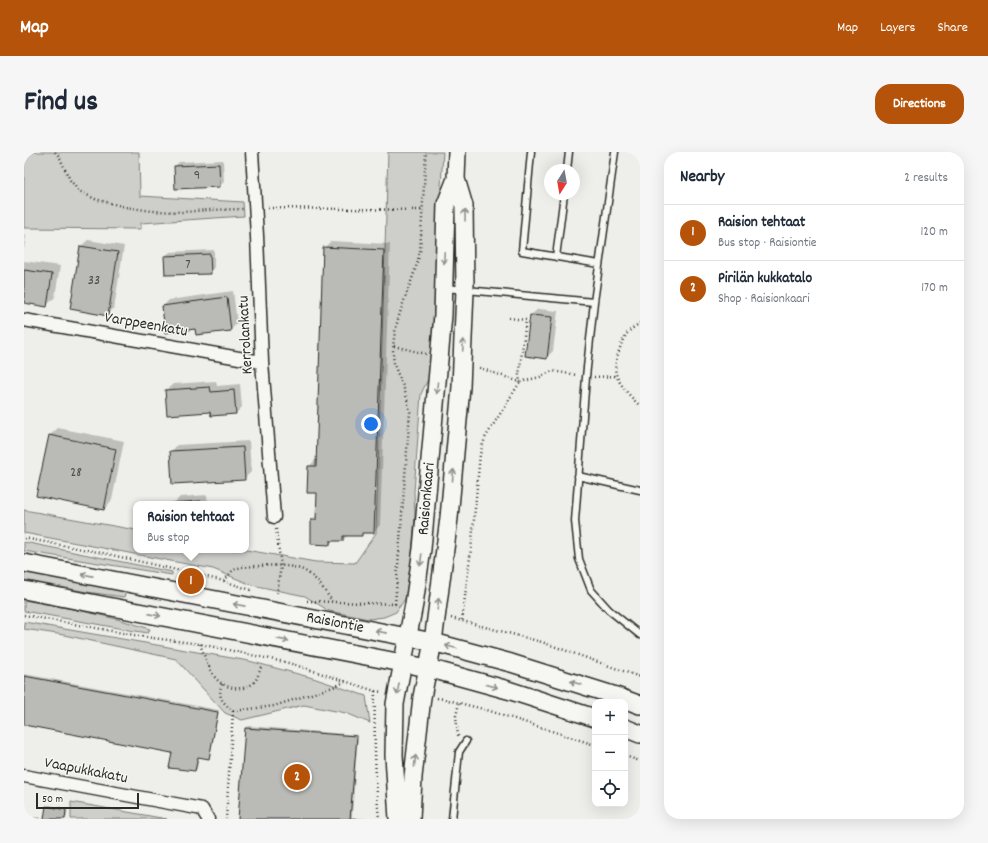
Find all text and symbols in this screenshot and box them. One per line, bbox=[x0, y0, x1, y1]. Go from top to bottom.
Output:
text: Map bbox=[20, 15, 49, 42]
text: Map bbox=[837, 18, 858, 38]
text: Layers bbox=[880, 18, 915, 38]
text: Share bbox=[937, 18, 968, 38]
text: Find us bbox=[24, 84, 98, 124]
button: Directions bbox=[875, 84, 964, 124]
north arrow bbox=[544, 164, 580, 200]
house number: 9 bbox=[194, 166, 200, 186]
text: Nearby bbox=[680, 166, 724, 190]
text: 2 results bbox=[904, 169, 948, 188]
one-way arrow bbox=[461, 209, 468, 222]
text: Raision tehtaat bbox=[718, 212, 805, 234]
text: 1 bbox=[692, 223, 694, 242]
text: 120 m bbox=[920, 223, 948, 242]
text: Bus stop · Raisiontie bbox=[718, 234, 817, 253]
one-way arrow bbox=[440, 251, 448, 264]
house number: 7 bbox=[185, 255, 191, 275]
text: Pirilän kukkatalo bbox=[718, 268, 812, 290]
house number: 33 bbox=[88, 271, 100, 291]
text: 2 bbox=[690, 279, 696, 298]
text: 170 m bbox=[921, 279, 948, 298]
text: Shop · Raisionkaari bbox=[718, 290, 810, 309]
street label: Kerrolankatu bbox=[232, 295, 260, 375]
street label: Varppeenkatu bbox=[103, 306, 190, 344]
one-way arrow bbox=[459, 339, 466, 352]
one-way arrow bbox=[434, 381, 441, 394]
your location bbox=[361, 414, 381, 434]
street label: Raisionkaari bbox=[412, 462, 442, 536]
house number: 28 bbox=[70, 463, 82, 483]
one-way arrow bbox=[450, 469, 457, 482]
popup bbox=[133, 501, 249, 553]
text: Raision tehtaat bbox=[147, 507, 235, 529]
text: Bus stop bbox=[147, 529, 190, 548]
one-way arrow bbox=[417, 553, 425, 566]
pin: 1 bbox=[178, 566, 204, 596]
one-way arrow bbox=[81, 571, 94, 579]
one-way arrow bbox=[434, 598, 442, 611]
one-way arrow bbox=[233, 601, 246, 609]
street label: Raisiontie bbox=[304, 606, 366, 640]
one-way arrow bbox=[148, 611, 161, 619]
one-way arrow bbox=[375, 628, 388, 636]
one-way arrow bbox=[276, 636, 289, 644]
one-way arrow bbox=[445, 643, 458, 650]
one-way arrow bbox=[570, 679, 583, 686]
one-way arrow bbox=[485, 682, 498, 690]
one-way arrow bbox=[393, 683, 401, 696]
map controls bbox=[592, 699, 628, 807]
button: + bbox=[592, 699, 628, 735]
button: − bbox=[592, 735, 628, 771]
street label: Vaapukkakatu bbox=[42, 752, 130, 790]
one-way arrow bbox=[411, 755, 419, 768]
pin: 2 bbox=[284, 762, 310, 792]
button: locate bbox=[592, 771, 628, 807]
scale bar bbox=[36, 791, 139, 810]
text: 50 m bbox=[42, 792, 63, 808]

